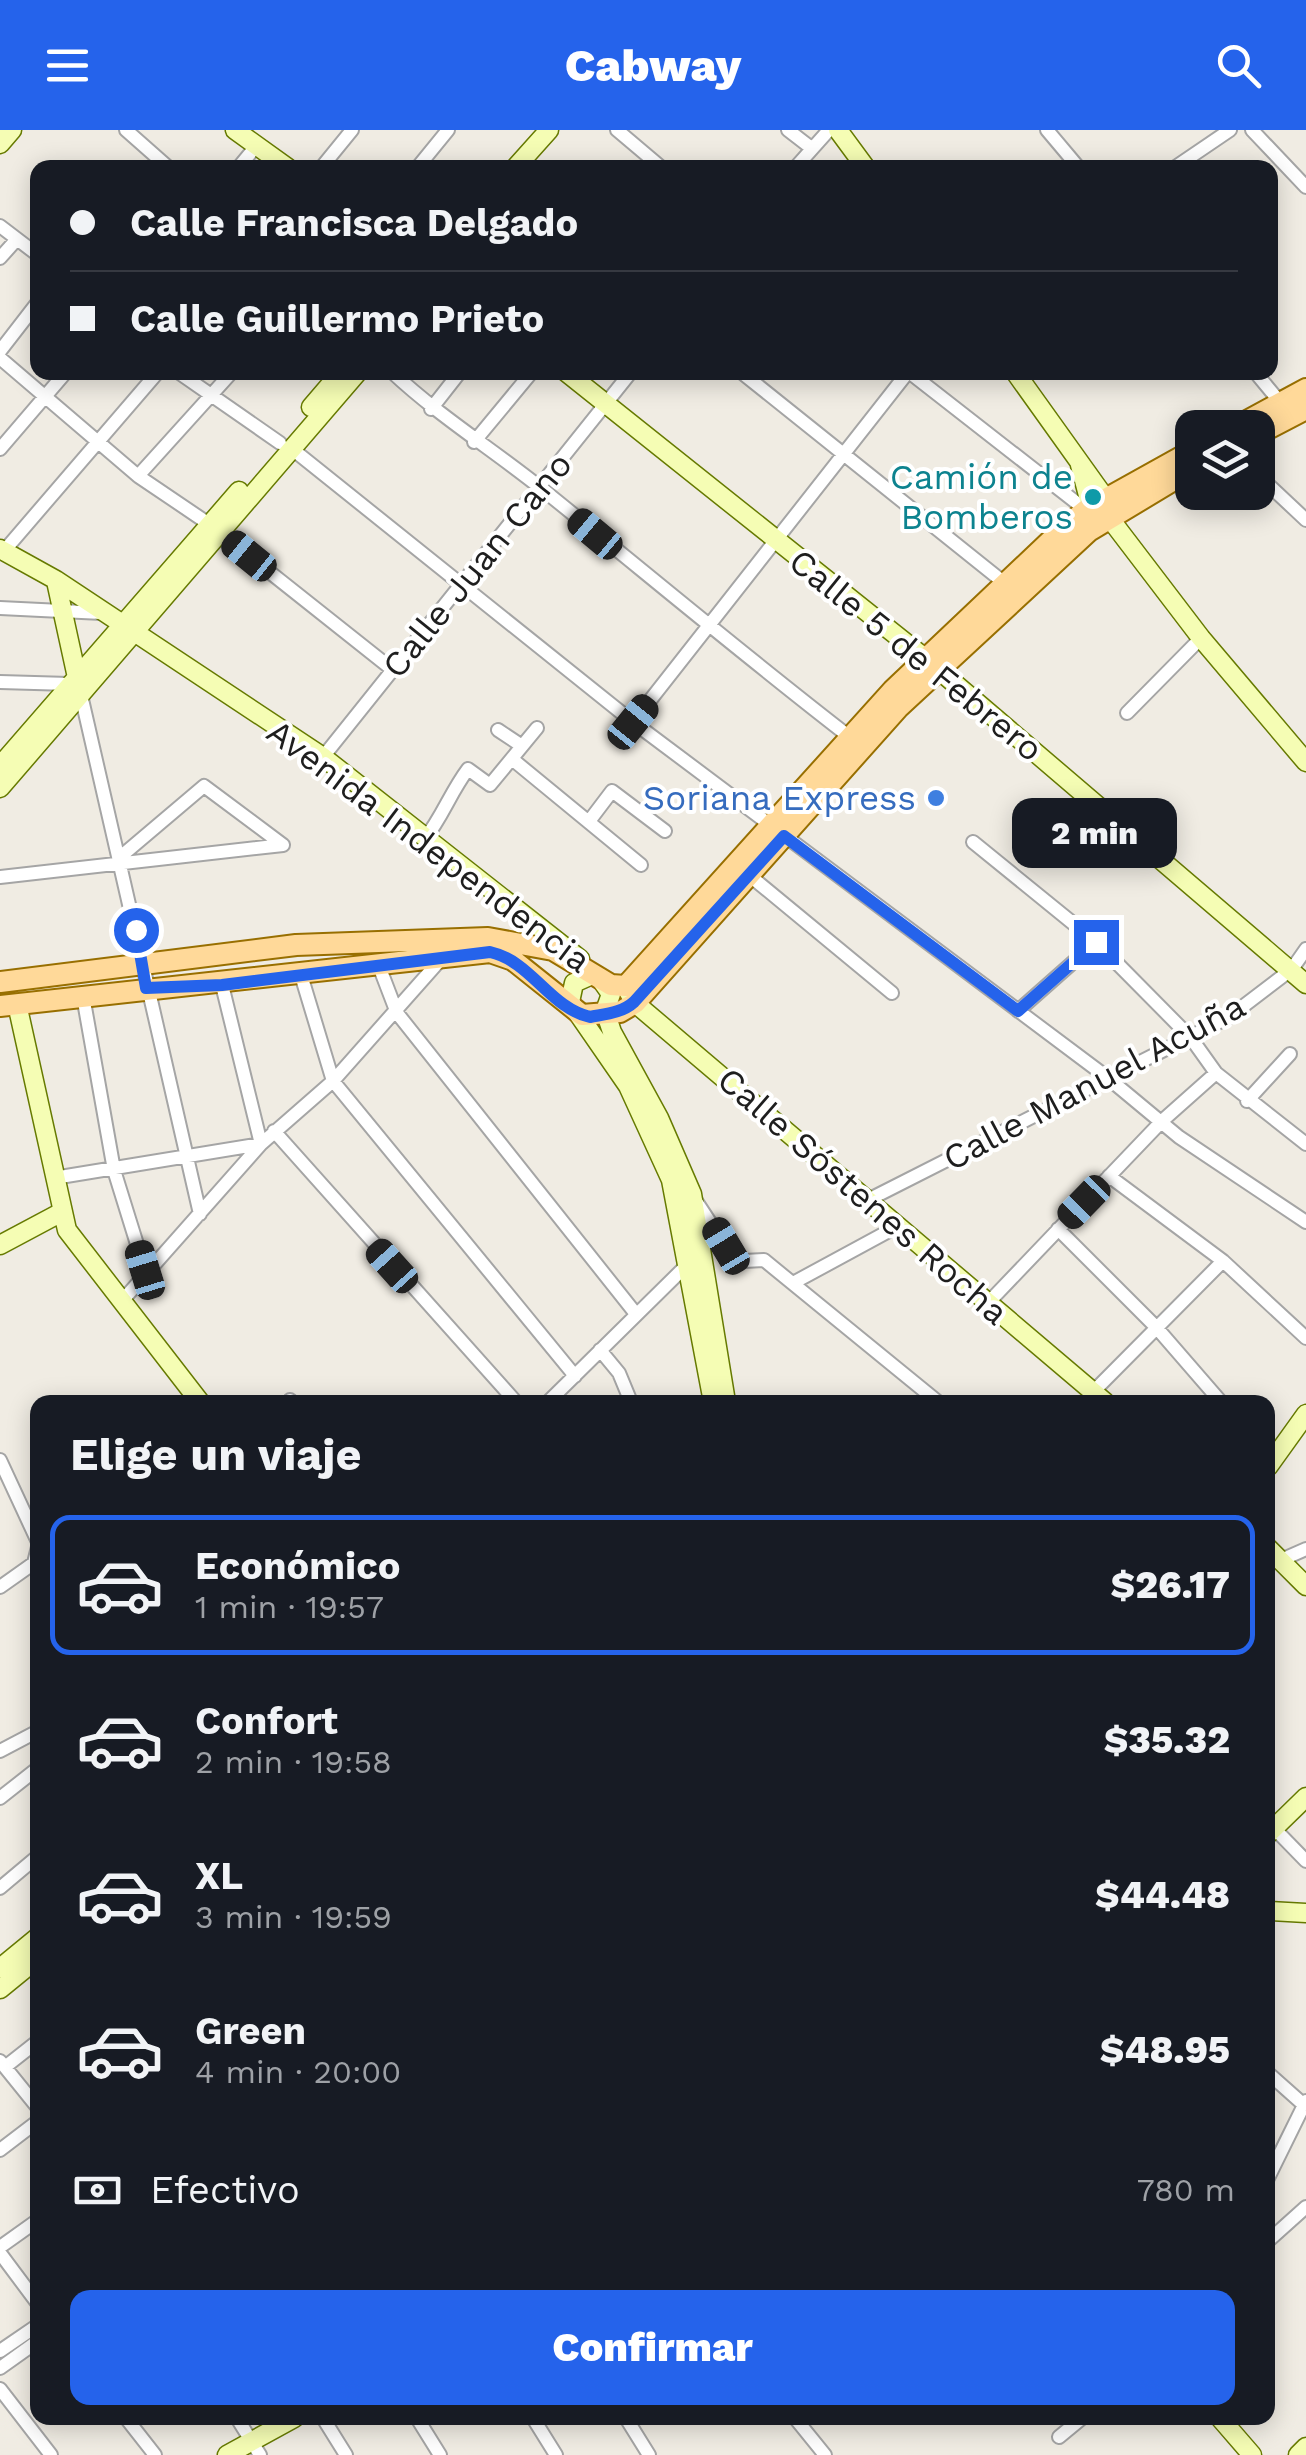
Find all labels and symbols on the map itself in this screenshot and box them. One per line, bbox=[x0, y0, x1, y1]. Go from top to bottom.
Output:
street label: Calle Juan Cano bbox=[373, 444, 581, 686]
place label: Camión de Bomberos bbox=[890, 456, 1073, 538]
marker: Camión de Bomberos bbox=[1082, 486, 1104, 508]
car bbox=[562, 503, 628, 565]
car bbox=[216, 525, 282, 587]
street label: Calle 5 de Febrero bbox=[781, 540, 1051, 770]
car bbox=[602, 689, 664, 755]
street label: Avenida Independencia bbox=[259, 711, 599, 981]
place label: Soriana Express bbox=[643, 777, 916, 819]
marker: Soriana Express bbox=[925, 787, 947, 809]
callout: 2 min bbox=[1014, 797, 1178, 867]
route start bbox=[114, 908, 159, 953]
route end bbox=[1074, 920, 1119, 965]
street label: Calle Manuel Acuña bbox=[936, 985, 1252, 1179]
street label: Calle Sóstenes Rocha bbox=[709, 1058, 1017, 1334]
car bbox=[1052, 1170, 1116, 1234]
car bbox=[698, 1213, 754, 1279]
car bbox=[361, 1234, 423, 1298]
car bbox=[122, 1237, 168, 1303]

